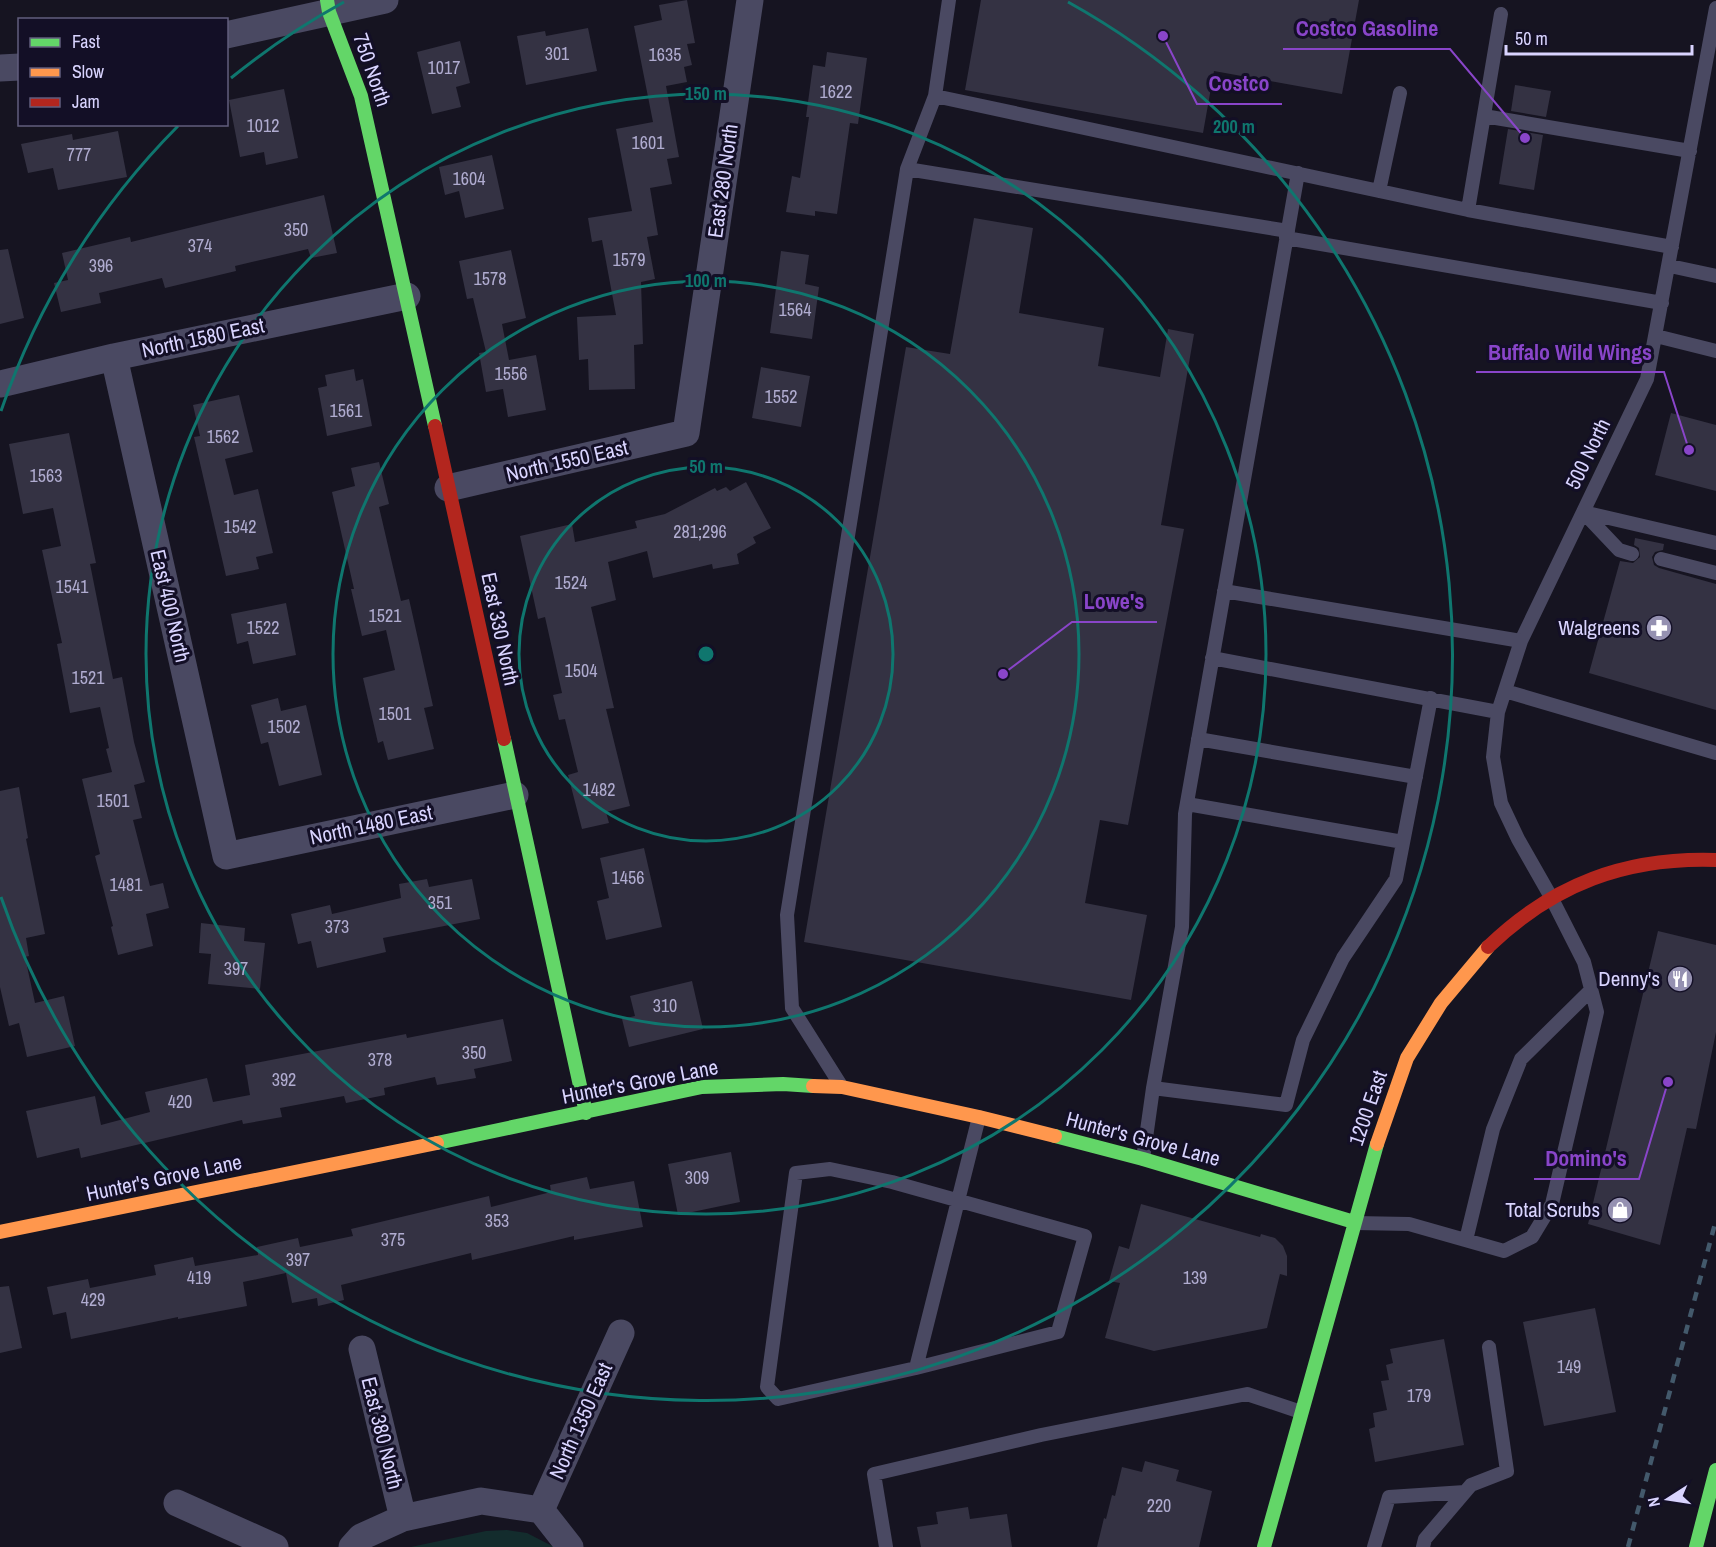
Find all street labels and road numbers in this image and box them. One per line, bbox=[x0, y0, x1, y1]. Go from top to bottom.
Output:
street label: 750 North bbox=[346, 29, 398, 110]
street label: East 280 North bbox=[700, 122, 745, 240]
street label: North 1580 East bbox=[139, 310, 267, 365]
street label: 500 North bbox=[1558, 413, 1617, 494]
street label: North 1550 East bbox=[503, 432, 631, 489]
street label: East 400 North bbox=[143, 547, 198, 665]
street label: East 330 North bbox=[474, 570, 527, 688]
street label: North 1480 East bbox=[307, 797, 435, 852]
street label: Hunter's Grove Lane bbox=[559, 1052, 720, 1111]
street label: 1200 East bbox=[1341, 1066, 1394, 1149]
street label: Hunter's Grove Lane bbox=[1063, 1104, 1223, 1173]
street label: Hunter's Grove Lane bbox=[83, 1147, 244, 1208]
street label: North 1350 East bbox=[542, 1358, 619, 1484]
street label: East 380 North bbox=[355, 1374, 410, 1492]

